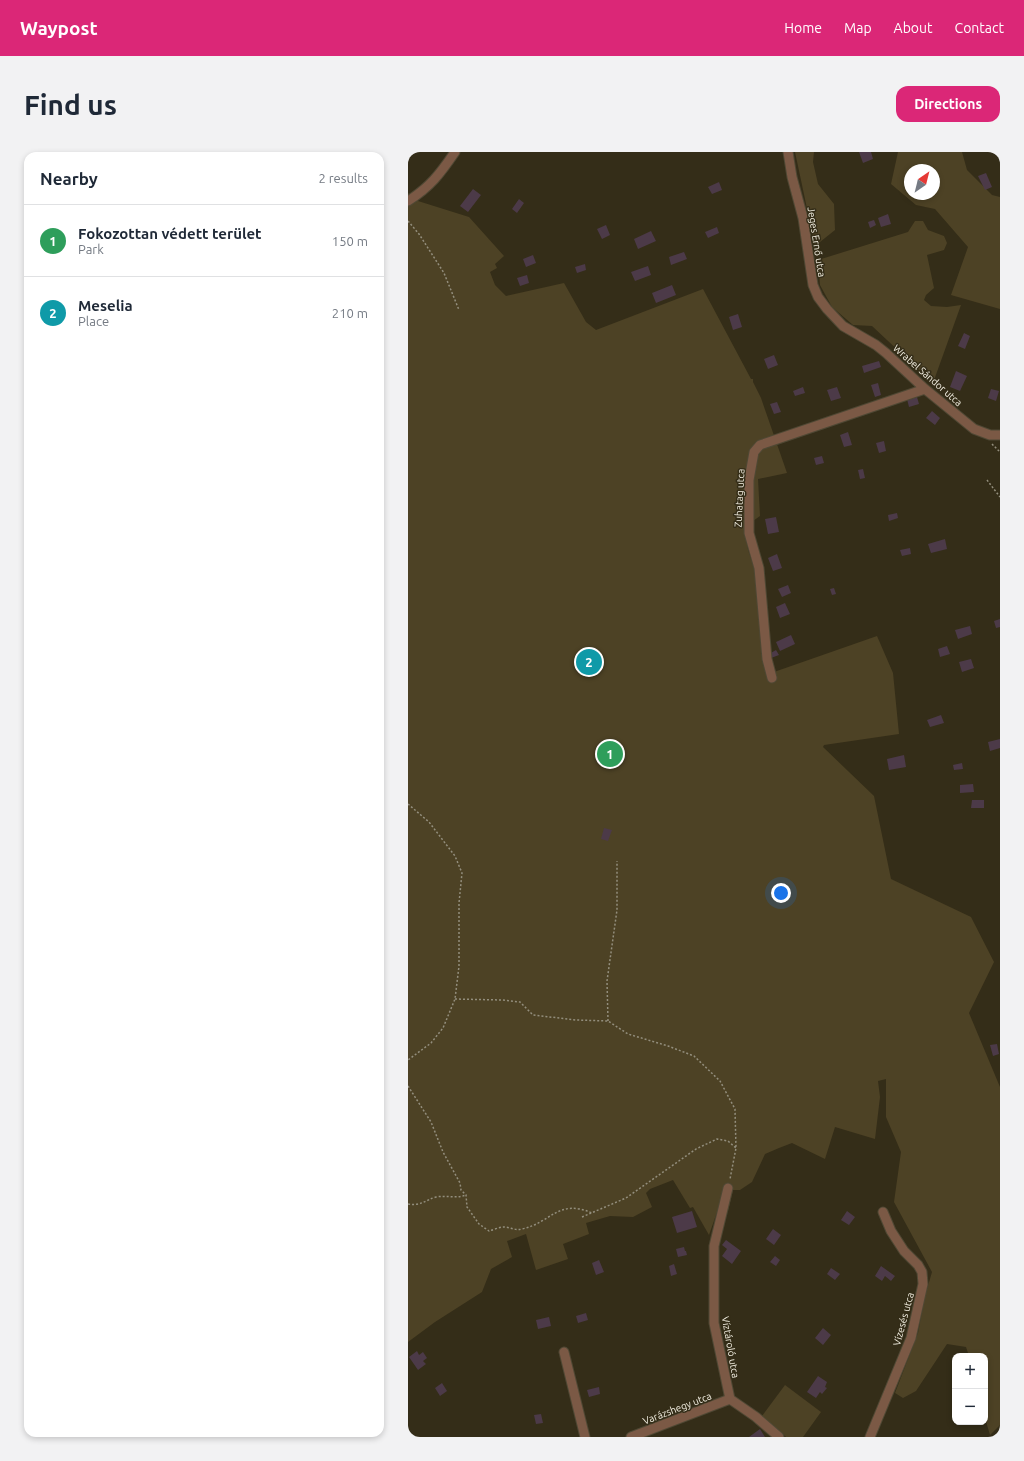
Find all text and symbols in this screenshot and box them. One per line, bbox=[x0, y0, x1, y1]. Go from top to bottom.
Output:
text: Waypost bbox=[20, 17, 98, 39]
text: Home bbox=[784, 20, 822, 36]
text: Map bbox=[844, 20, 872, 36]
text: About bbox=[894, 20, 933, 36]
text: Contact bbox=[955, 20, 1004, 36]
button: Directions bbox=[896, 86, 1000, 122]
text: Find us bbox=[24, 89, 117, 120]
north arrow bbox=[904, 164, 940, 200]
text: Nearby bbox=[40, 169, 98, 188]
text: 2 results bbox=[318, 171, 368, 185]
street label: Jeges Ernő utca bbox=[806, 206, 827, 278]
text: Fokozottan védett terület bbox=[78, 225, 262, 242]
text: 1 bbox=[49, 234, 57, 248]
text: 150 m bbox=[332, 234, 368, 248]
text: Park bbox=[78, 242, 104, 256]
text: Meselia bbox=[78, 297, 133, 314]
text: 2 bbox=[49, 306, 57, 320]
text: 210 m bbox=[332, 306, 368, 320]
text: Place bbox=[78, 314, 109, 328]
street label: Wrabel Sándor utca bbox=[891, 342, 964, 408]
street label: Zuhatag utca bbox=[732, 468, 747, 528]
pin: 2 bbox=[576, 647, 602, 677]
pin: 1 bbox=[597, 739, 623, 769]
your location bbox=[771, 883, 791, 903]
street label: Vízesés utca bbox=[891, 1291, 916, 1347]
street label: Víztároló utca bbox=[720, 1315, 741, 1379]
map controls bbox=[952, 1353, 988, 1425]
button: + bbox=[952, 1353, 988, 1389]
button: − bbox=[952, 1389, 988, 1425]
street label: Varázshegy utca bbox=[641, 1390, 713, 1427]

